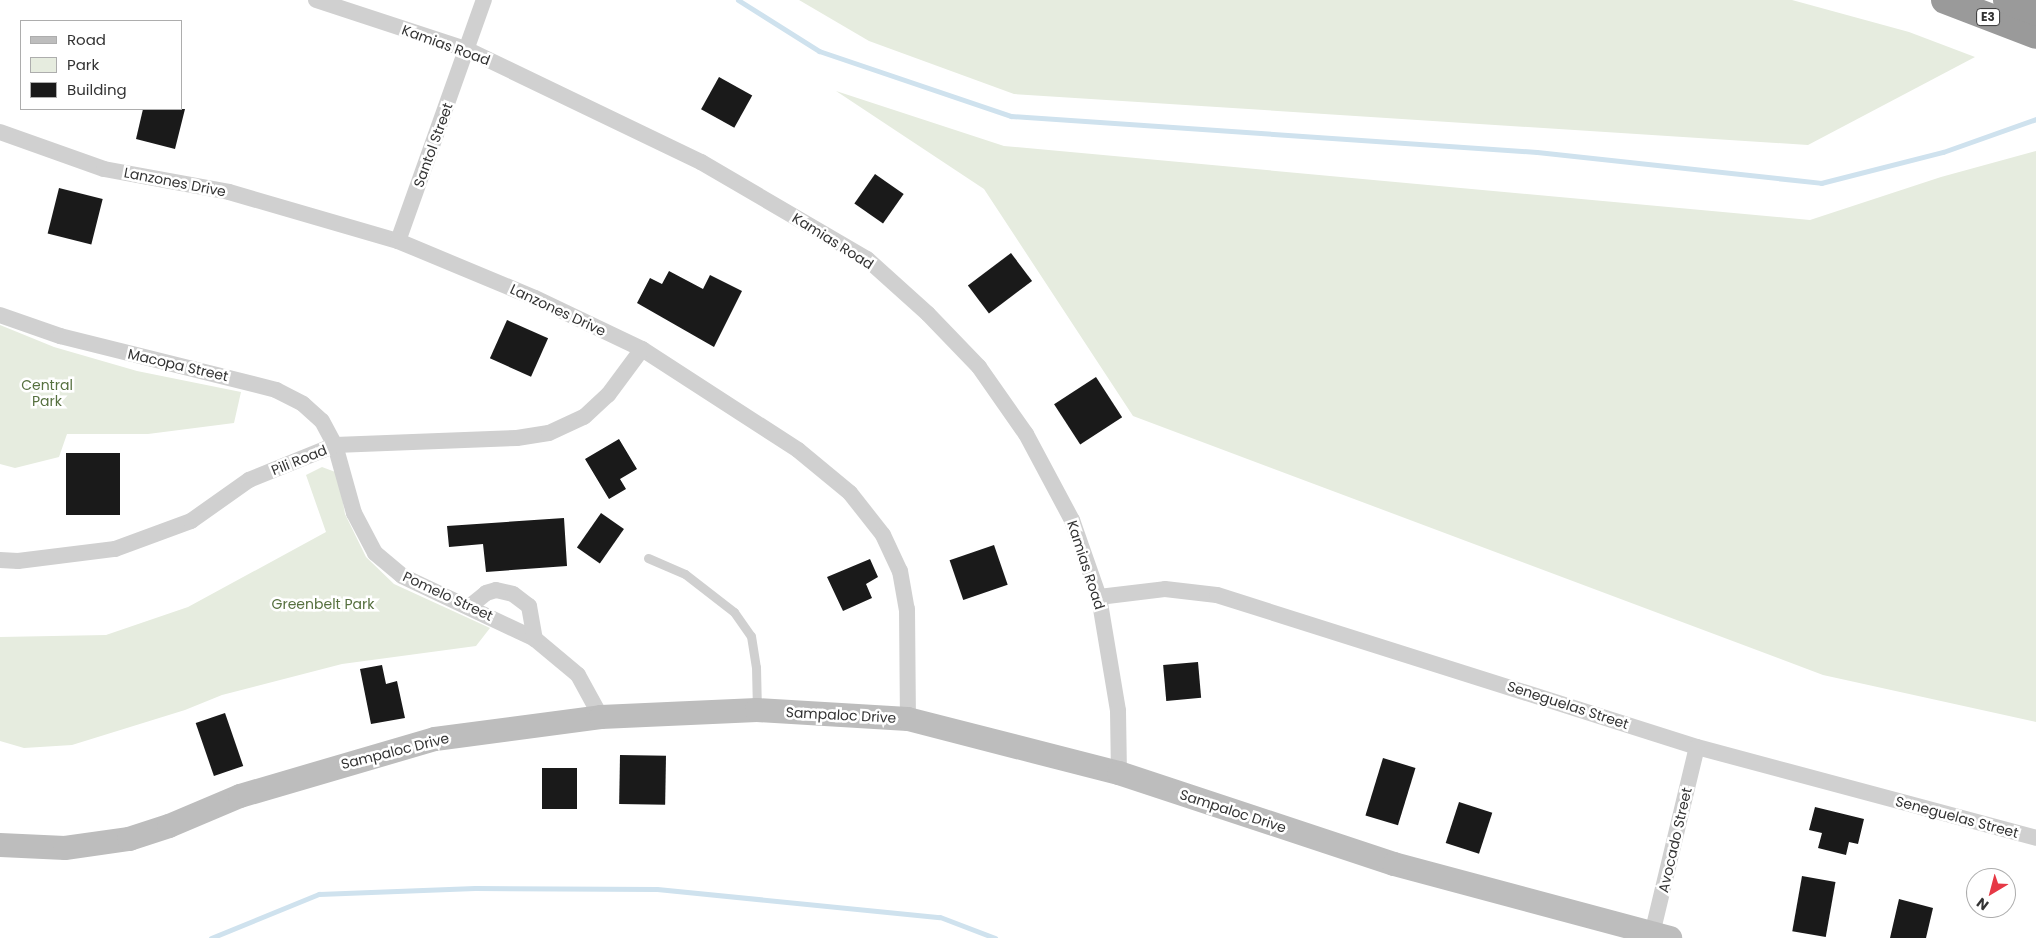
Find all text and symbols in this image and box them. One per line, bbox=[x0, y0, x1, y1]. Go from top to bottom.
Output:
road number: E3 bbox=[1976, 8, 2000, 26]
legend bbox=[20, 20, 182, 110]
street label: Kamias Road bbox=[400, 21, 492, 69]
text: Road bbox=[67, 29, 106, 50]
text: Park bbox=[67, 54, 99, 75]
text: Building bbox=[67, 79, 127, 100]
street label: Santol Street bbox=[410, 100, 456, 190]
street label: Lanzones Drive bbox=[123, 164, 227, 200]
street label: Kamias Road bbox=[789, 209, 877, 273]
street label: Lanzones Drive bbox=[508, 280, 608, 340]
street label: Macopa Street bbox=[126, 345, 230, 385]
park label: Central Park bbox=[21, 377, 73, 410]
street label: Pili Road bbox=[269, 441, 329, 479]
street label: Kamias Road bbox=[1064, 518, 1108, 612]
street label: Pomelo Street bbox=[400, 568, 496, 624]
park label: Greenbelt Park bbox=[272, 596, 374, 612]
street label: Seneguelas Street bbox=[1505, 677, 1631, 733]
street label: Sampaloc Drive bbox=[785, 704, 897, 726]
street label: Sampaloc Drive bbox=[339, 729, 451, 773]
street label: Sampaloc Drive bbox=[1178, 786, 1288, 836]
street label: Avocado Street bbox=[1655, 786, 1695, 894]
street label: Seneguelas Street bbox=[1894, 793, 2020, 841]
north arrow bbox=[1966, 868, 2016, 918]
text: N bbox=[1972, 893, 1993, 915]

